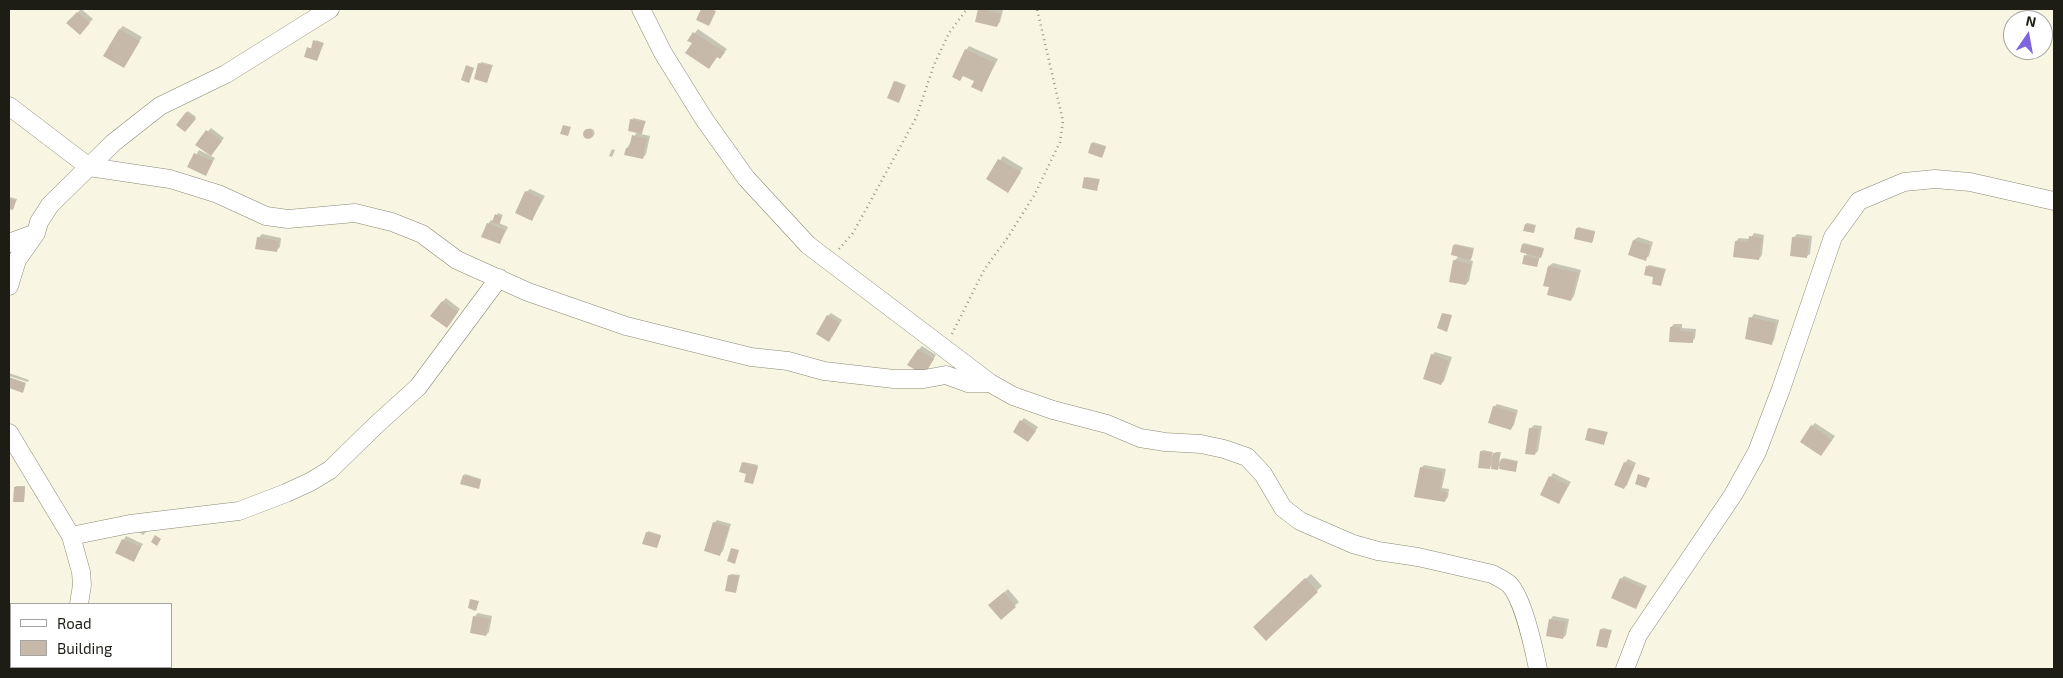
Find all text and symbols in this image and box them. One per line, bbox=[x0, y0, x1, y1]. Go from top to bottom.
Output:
north arrow bbox=[2003, 10, 2053, 60]
text: N bbox=[2024, 11, 2038, 30]
legend bbox=[10, 603, 172, 668]
text: Road bbox=[57, 614, 92, 632]
text: Building bbox=[57, 639, 112, 657]

